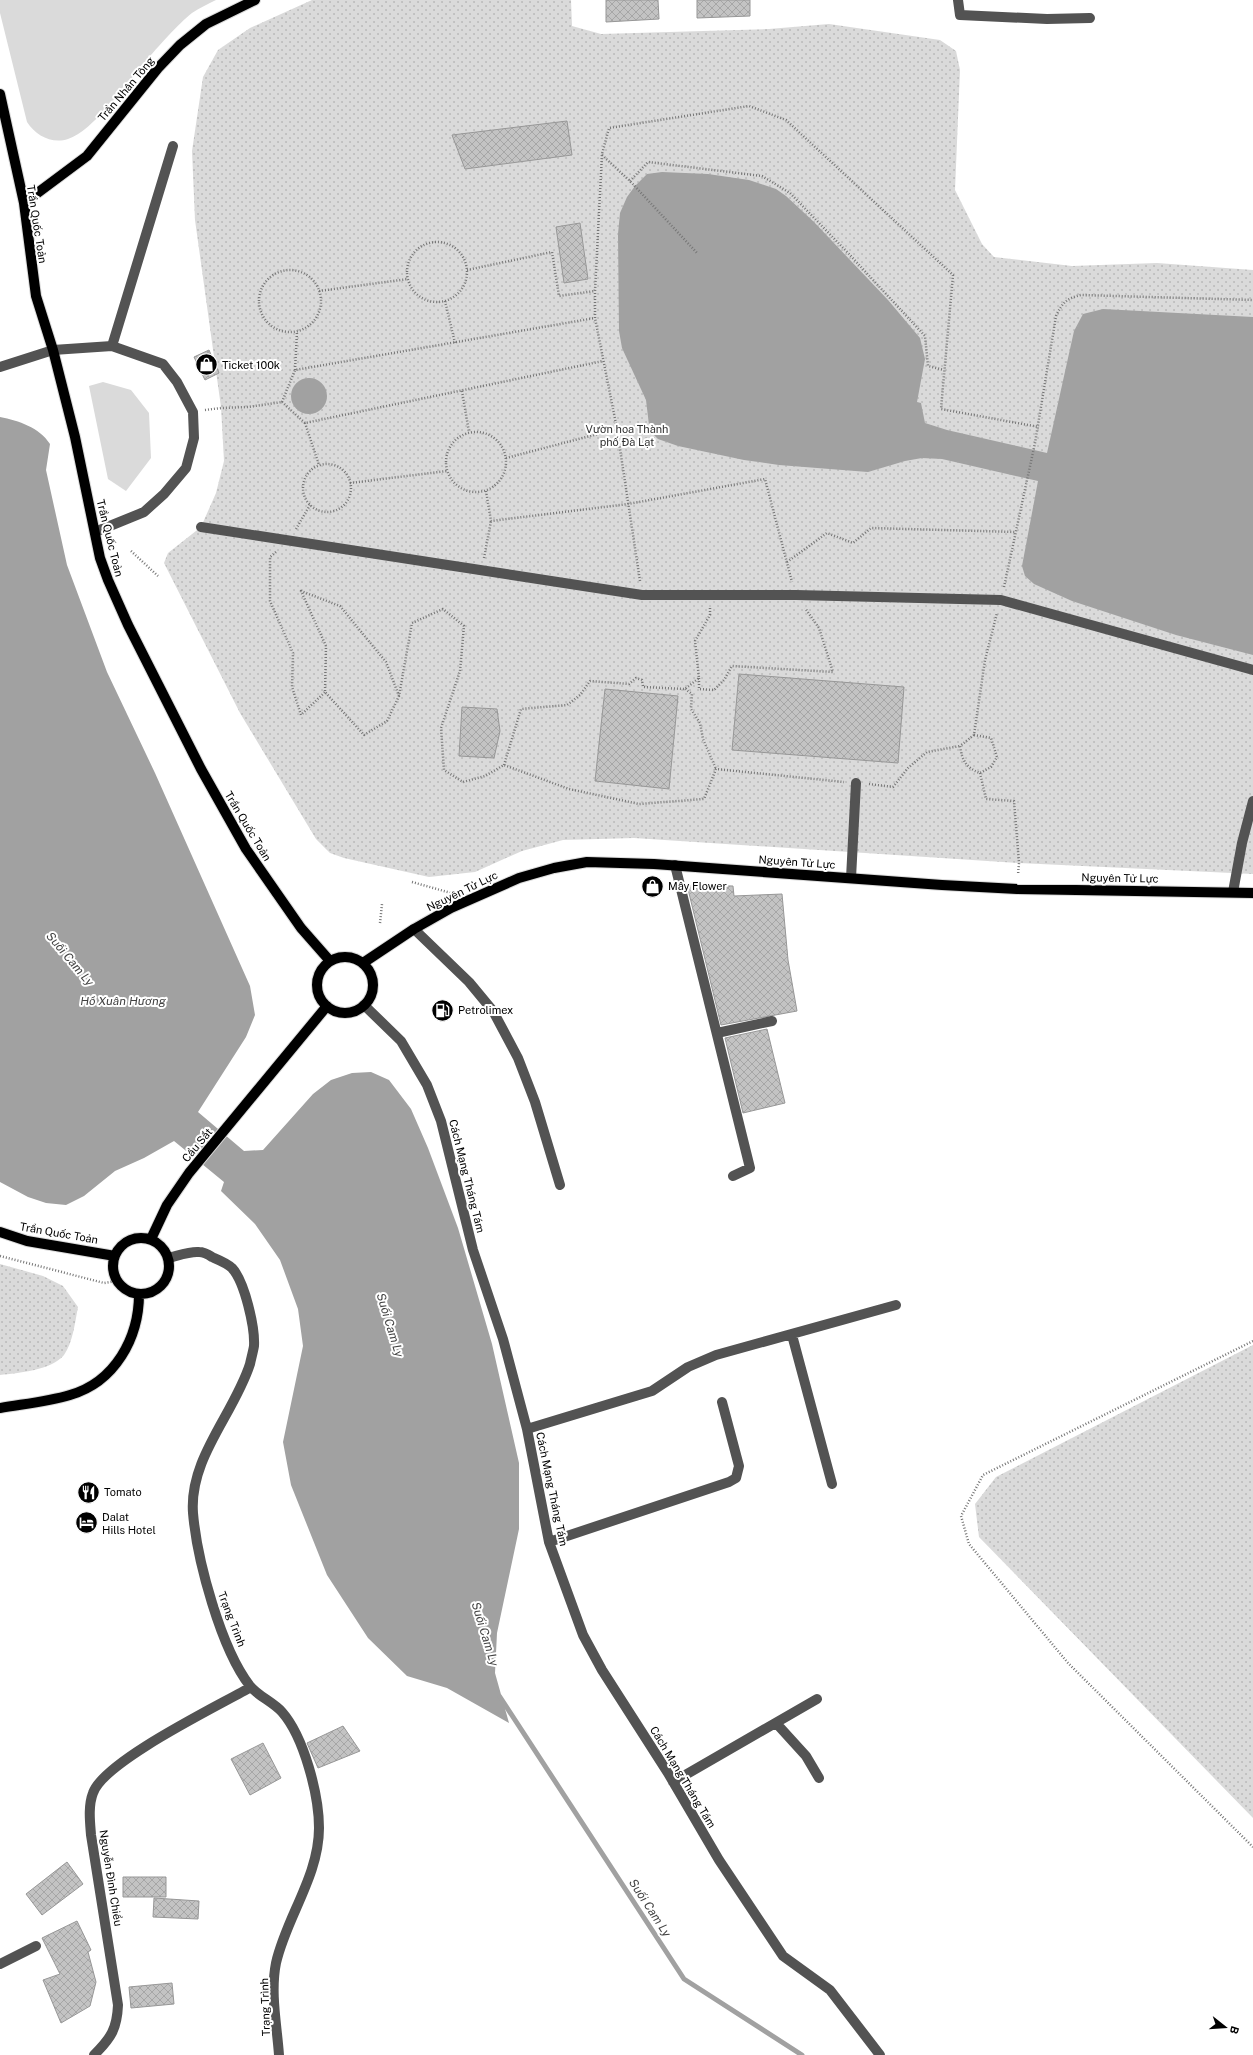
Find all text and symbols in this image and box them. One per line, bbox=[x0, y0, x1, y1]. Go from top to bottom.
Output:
street label: Trần Nhân Tông bbox=[96, 54, 156, 124]
street label: Trần Quốc Toản bbox=[25, 184, 49, 264]
shop icon: Ticket 100k bbox=[194, 352, 220, 378]
place label: Ticket 100k bbox=[222, 359, 280, 371]
park label: Vườn hoa Thành phố Đà Lạt bbox=[586, 423, 668, 448]
street label: Trần Quốc Toản bbox=[95, 498, 125, 578]
street label: Trần Quốc Toản bbox=[222, 789, 274, 863]
street label: Nguyên Tử Lực bbox=[758, 853, 836, 871]
street label: Nguyên Tử Lực bbox=[425, 869, 499, 913]
street label: Nguyên Tử Lực bbox=[1081, 871, 1159, 885]
shop icon: Mây Flower bbox=[640, 873, 666, 899]
place label: Mây Flower bbox=[668, 880, 727, 892]
water label: Suối Cam Ly bbox=[43, 929, 97, 990]
water label: Hồ Xuân Hương bbox=[80, 994, 167, 1008]
fuel station icon: Petrolimex bbox=[429, 997, 455, 1023]
place label: Petrolimex bbox=[458, 1004, 513, 1016]
street label: Cách Mạng Tháng Tám bbox=[447, 1118, 487, 1234]
street label: Cầu Sắt bbox=[180, 1126, 214, 1164]
street label: Trần Quốc Toản bbox=[19, 1220, 99, 1246]
water label: Suối Cam Ly bbox=[374, 1291, 407, 1360]
street label: Cách Mạng Tháng Tám bbox=[534, 1431, 570, 1547]
restaurant icon: Tomato bbox=[76, 1479, 102, 1505]
place label: Tomato bbox=[104, 1486, 142, 1498]
hotel icon: Dalat Hills Hotel bbox=[74, 1510, 100, 1536]
place label: Dalat Hills Hotel bbox=[102, 1511, 156, 1536]
street label: Trạng Trình bbox=[216, 1590, 248, 1648]
water label: Suối Cam Ly bbox=[469, 1600, 502, 1669]
street label: Cách Mạng Tháng Tám bbox=[648, 1724, 718, 1830]
street label: Nguyễn Đình Chiểu bbox=[97, 1829, 125, 1927]
water label: Suối Cam Ly bbox=[626, 1876, 674, 1940]
street label: Trạng Trình bbox=[258, 1978, 272, 2036]
north arrow bbox=[1205, 2007, 1245, 2047]
text: B bbox=[1228, 2025, 1241, 2036]

